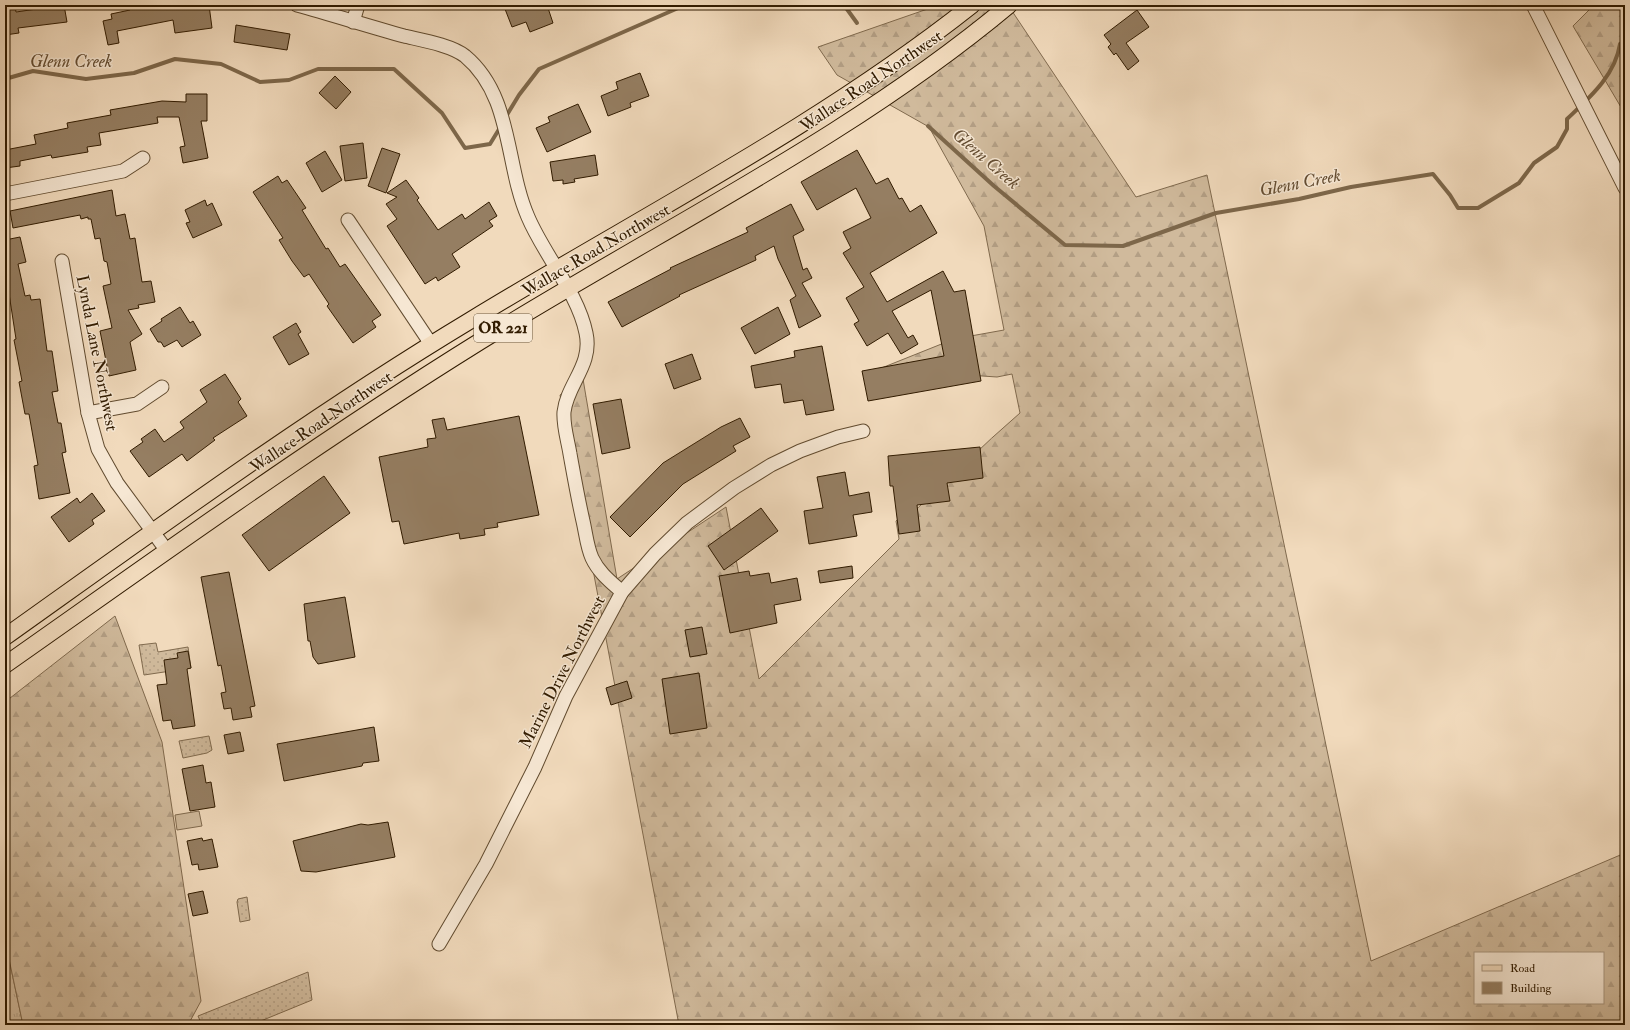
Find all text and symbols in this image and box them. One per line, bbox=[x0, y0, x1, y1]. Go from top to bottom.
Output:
street label: Wallace Road Northwest bbox=[795, 25, 947, 137]
water label: Glenn Creek bbox=[30, 50, 112, 73]
water label: Glenn Creek bbox=[947, 123, 1025, 195]
water label: Glenn Creek bbox=[1257, 164, 1343, 202]
street label: Wallace Road Northwest bbox=[517, 199, 674, 301]
street label: Lynda Lane Northwest bbox=[71, 273, 123, 433]
road number: OR 221 bbox=[474, 314, 532, 342]
street label: Wallace Road Northwest bbox=[245, 366, 397, 478]
street label: Marine Drive Northwest bbox=[514, 592, 610, 752]
legend bbox=[1474, 952, 1604, 1004]
text: Road bbox=[1510, 961, 1535, 976]
text: Building bbox=[1510, 981, 1553, 996]

